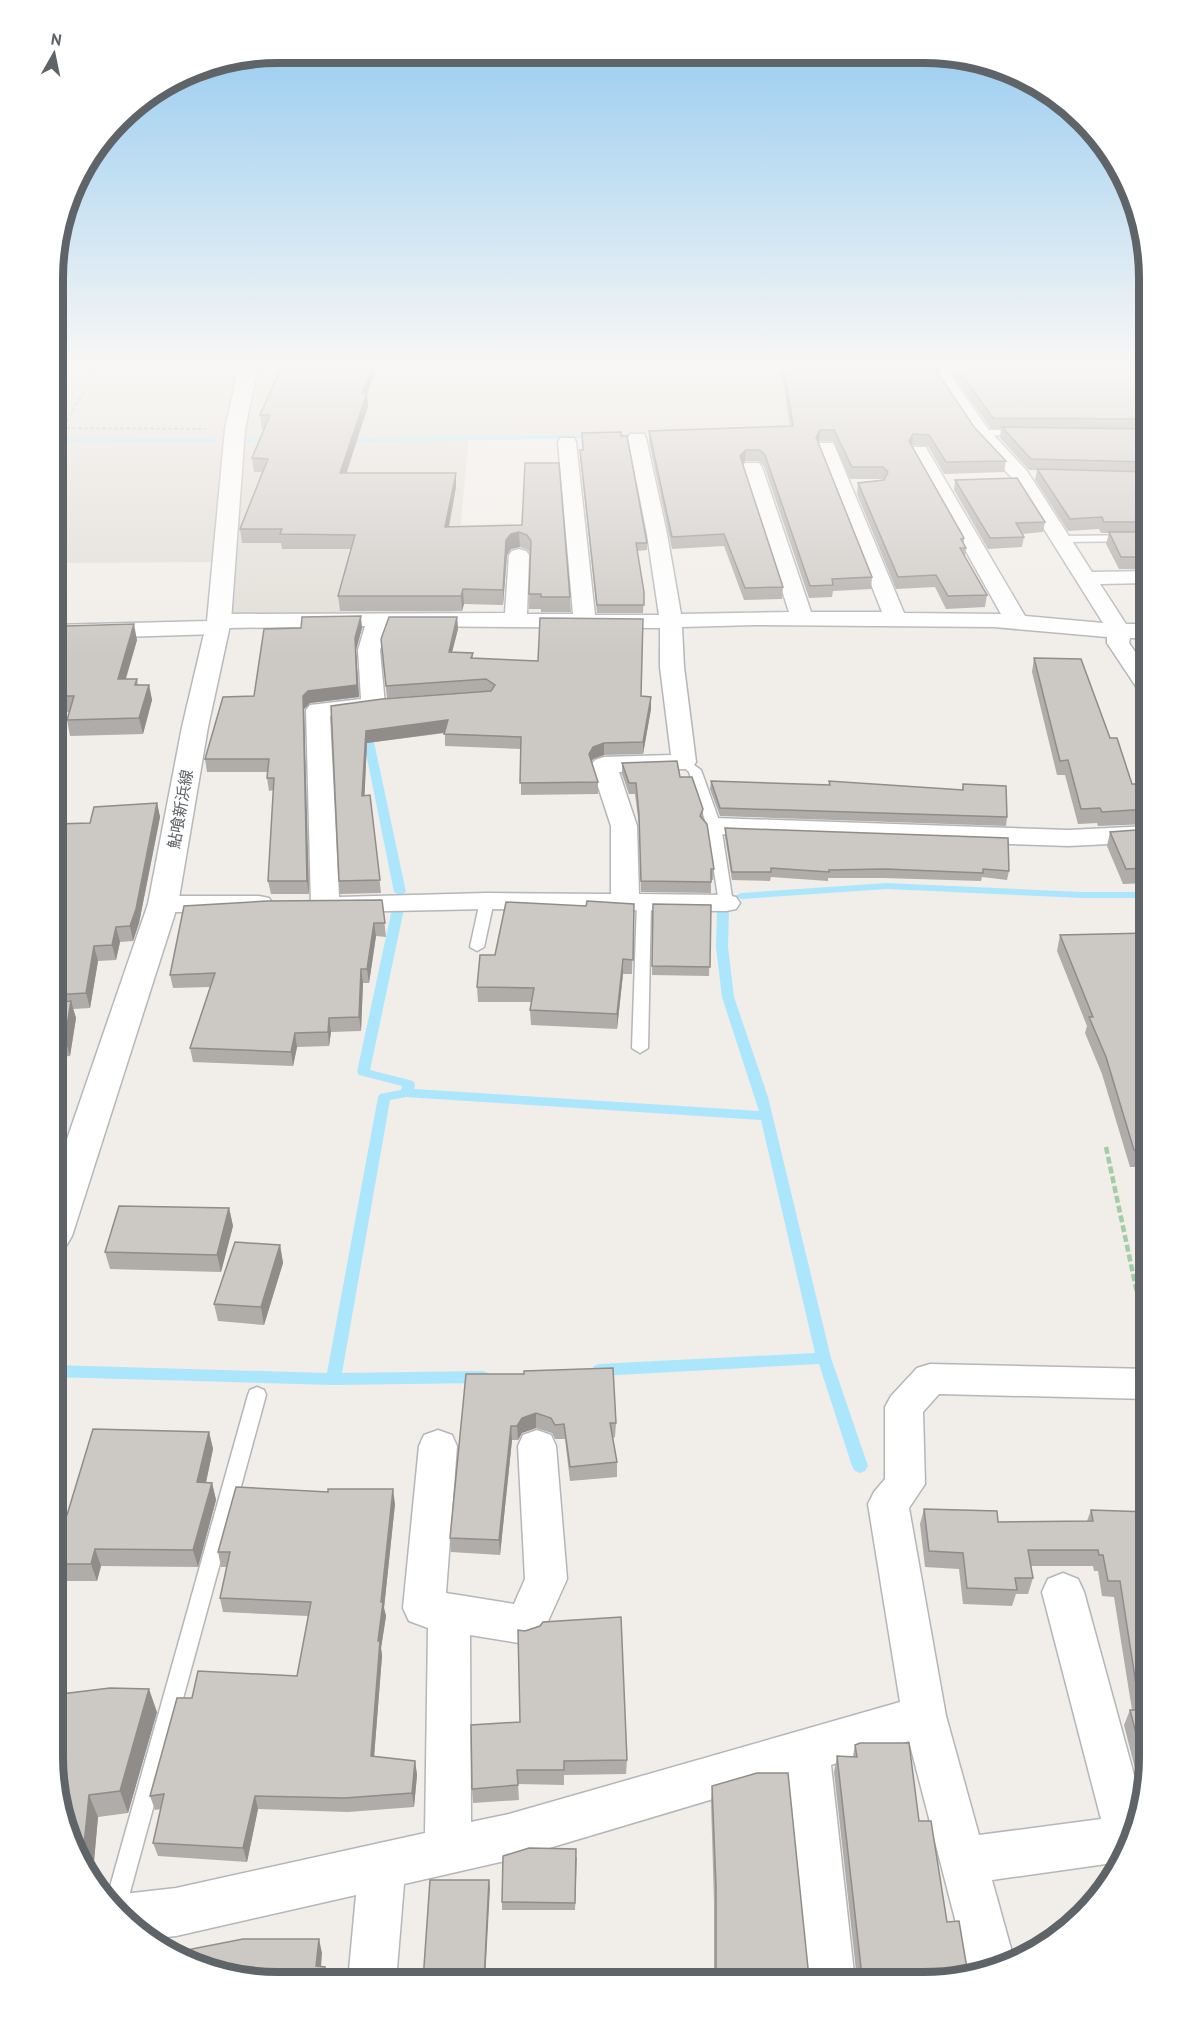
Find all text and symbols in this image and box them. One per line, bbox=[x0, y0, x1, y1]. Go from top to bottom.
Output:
north arrow bbox=[24, 24, 84, 84]
text: N bbox=[50, 28, 63, 50]
street label: 鮎喰新浜線 bbox=[163, 768, 197, 850]

